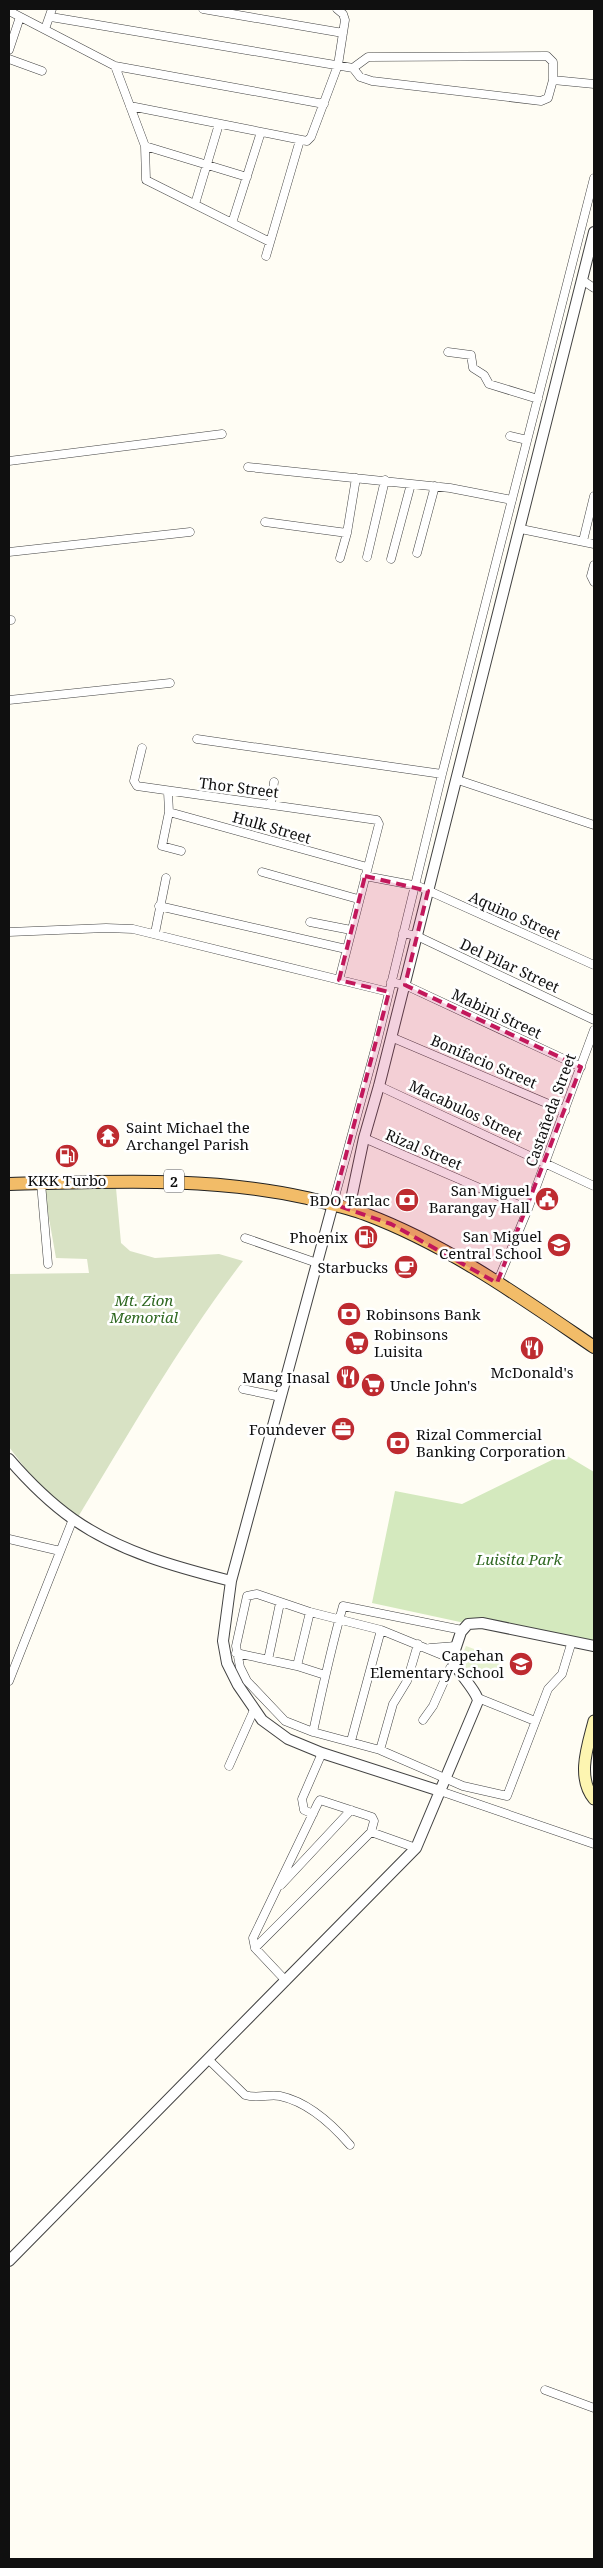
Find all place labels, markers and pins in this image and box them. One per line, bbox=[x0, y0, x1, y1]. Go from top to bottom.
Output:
place label: Saint Michael the Archangel Parish bbox=[126, 1117, 250, 1154]
temple icon: Saint Michael the Archangel Parish bbox=[95, 1123, 121, 1149]
fuel station icon: KKK Turbo bbox=[54, 1143, 80, 1169]
place label: KKK Turbo bbox=[27, 1170, 107, 1190]
place label: San Miguel Barangay Hall bbox=[429, 1180, 530, 1217]
public building icon: San Miguel Barangay Hall bbox=[534, 1186, 560, 1212]
bank icon: BDO Tarlac bbox=[394, 1187, 420, 1213]
place label: BDO Tarlac bbox=[310, 1190, 390, 1210]
fuel station icon: Phoenix bbox=[353, 1224, 379, 1250]
place label: San Miguel Central School bbox=[439, 1226, 542, 1263]
place label: Phoenix bbox=[290, 1227, 348, 1247]
school or university icon: San Miguel Central School bbox=[546, 1232, 572, 1258]
cafe icon: Starbucks bbox=[393, 1254, 419, 1280]
place label: Starbucks bbox=[317, 1257, 388, 1277]
bank icon: Robinsons Bank bbox=[336, 1301, 362, 1327]
place label: Robinsons Bank bbox=[366, 1304, 481, 1324]
place label: Robinsons Luisita bbox=[374, 1324, 448, 1361]
supermarket icon: Robinsons Luisita bbox=[344, 1330, 370, 1356]
restaurant icon: McDonald's bbox=[519, 1335, 545, 1361]
place label: McDonald's bbox=[490, 1362, 574, 1382]
restaurant icon: Mang Inasal bbox=[335, 1364, 361, 1390]
place label: Mang Inasal bbox=[242, 1367, 330, 1387]
supermarket icon: Uncle John's bbox=[360, 1372, 386, 1398]
place label: Uncle John's bbox=[390, 1375, 477, 1395]
office icon: Foundever bbox=[330, 1416, 356, 1442]
place label: Foundever bbox=[249, 1419, 326, 1439]
place label: Rizal Commercial Banking Corporation bbox=[416, 1424, 566, 1461]
bank icon: Rizal Commercial Banking Corporation bbox=[385, 1430, 411, 1456]
place label: Capehan Elementary School bbox=[370, 1645, 504, 1682]
school or university icon: Capehan Elementary School bbox=[508, 1651, 534, 1677]

